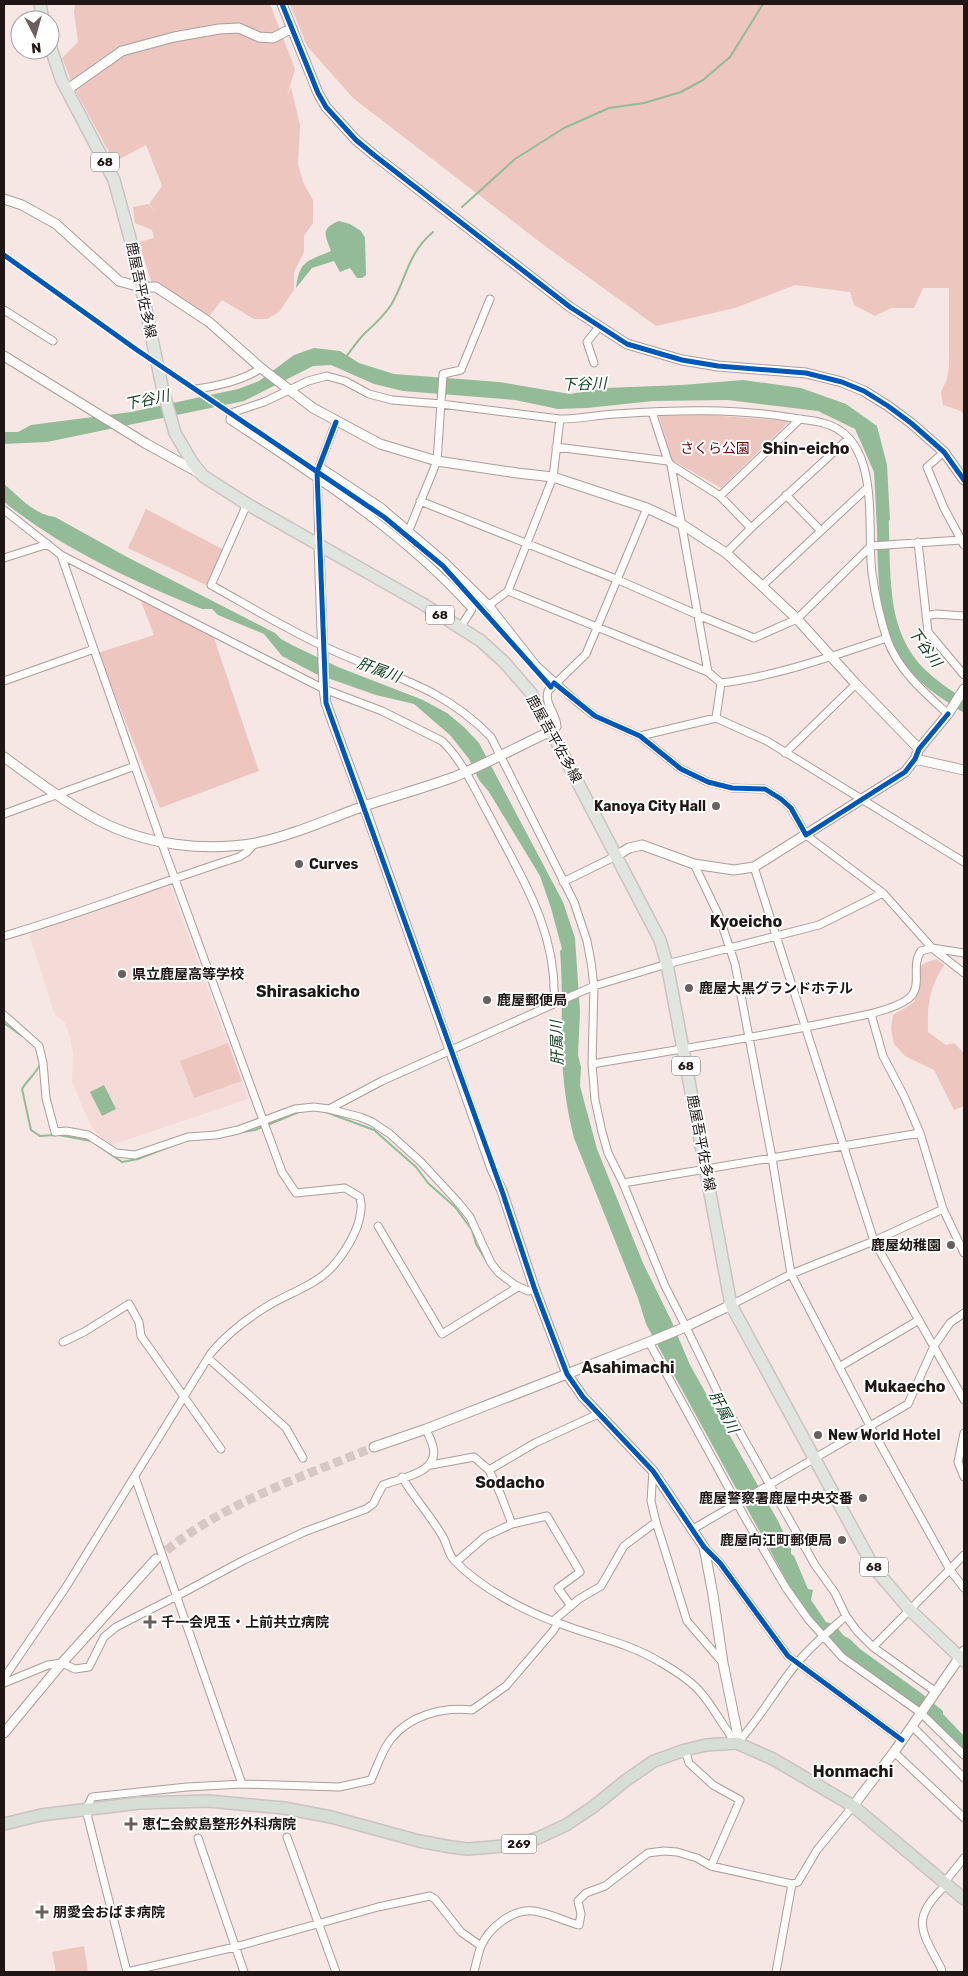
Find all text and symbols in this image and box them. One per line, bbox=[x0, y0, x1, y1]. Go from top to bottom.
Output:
north arrow bbox=[10, 10, 60, 60]
text: N bbox=[30, 38, 42, 56]
road number: 68 bbox=[91, 152, 119, 172]
street label: 鹿屋吾平佐多線 bbox=[122, 240, 160, 340]
water label: 下谷川 bbox=[561, 374, 609, 394]
water label: 下谷川 bbox=[123, 386, 173, 413]
district label: Shin-eicho bbox=[762, 439, 850, 458]
park label: さくら公園 bbox=[680, 440, 750, 457]
road number: 68 bbox=[426, 606, 454, 624]
water label: 下谷川 bbox=[904, 624, 947, 672]
water label: 肝属川 bbox=[355, 654, 405, 687]
street label: 鹿屋吾平佐多線 bbox=[523, 692, 585, 786]
place label: Kanoya City Hall bbox=[594, 798, 706, 815]
marker: Kanoya City Hall bbox=[710, 800, 722, 812]
place label: Curves bbox=[309, 856, 359, 873]
marker: Curves bbox=[293, 858, 305, 870]
district label: Kyoeicho bbox=[710, 912, 782, 931]
place label: 県立鹿屋高等学校 bbox=[132, 966, 244, 983]
marker: 県立鹿屋高等学校 bbox=[116, 968, 128, 980]
place label: 鹿屋大黒グランドホテル bbox=[699, 980, 853, 997]
district label: Shirasakicho bbox=[256, 982, 360, 1001]
marker: 鹿屋大黒グランドホテル bbox=[683, 982, 695, 994]
place label: 鹿屋郵便局 bbox=[497, 992, 567, 1009]
marker: 鹿屋郵便局 bbox=[481, 994, 493, 1006]
water label: 肝属川 bbox=[547, 1018, 567, 1066]
road number: 68 bbox=[672, 1056, 700, 1076]
street label: 鹿屋吾平佐多線 bbox=[683, 1093, 719, 1193]
place label: 鹿屋幼稚園 bbox=[871, 1237, 941, 1254]
marker: 鹿屋幼稚園 bbox=[945, 1239, 957, 1251]
district label: Asahimachi bbox=[581, 1358, 675, 1377]
district label: Mukaecho bbox=[864, 1377, 946, 1396]
water label: 肝属川 bbox=[705, 1388, 743, 1438]
place label: New World Hotel bbox=[828, 1427, 940, 1444]
marker: New World Hotel bbox=[812, 1429, 824, 1441]
district label: Sodacho bbox=[475, 1473, 545, 1492]
place label: 鹿屋警察署鹿屋中央交番 bbox=[699, 1490, 853, 1507]
marker: 鹿屋警察署鹿屋中央交番 bbox=[857, 1492, 869, 1504]
place label: 鹿屋向江町郵便局 bbox=[720, 1532, 832, 1549]
marker: 鹿屋向江町郵便局 bbox=[836, 1534, 848, 1546]
road number: 68 bbox=[860, 1558, 888, 1576]
place label: 千一会児玉・上前共立病院 bbox=[161, 1614, 329, 1631]
marker: 千一会児玉・上前共立病院 bbox=[143, 1615, 157, 1629]
district label: Honmachi bbox=[813, 1762, 893, 1781]
place label: 恵仁会鮫島整形外科病院 bbox=[142, 1816, 296, 1833]
marker: 恵仁会鮫島整形外科病院 bbox=[124, 1817, 138, 1831]
road number: 269 bbox=[502, 1835, 536, 1854]
place label: 朋愛会おばま病院 bbox=[53, 1904, 165, 1921]
marker: 朋愛会おばま病院 bbox=[35, 1905, 49, 1919]

